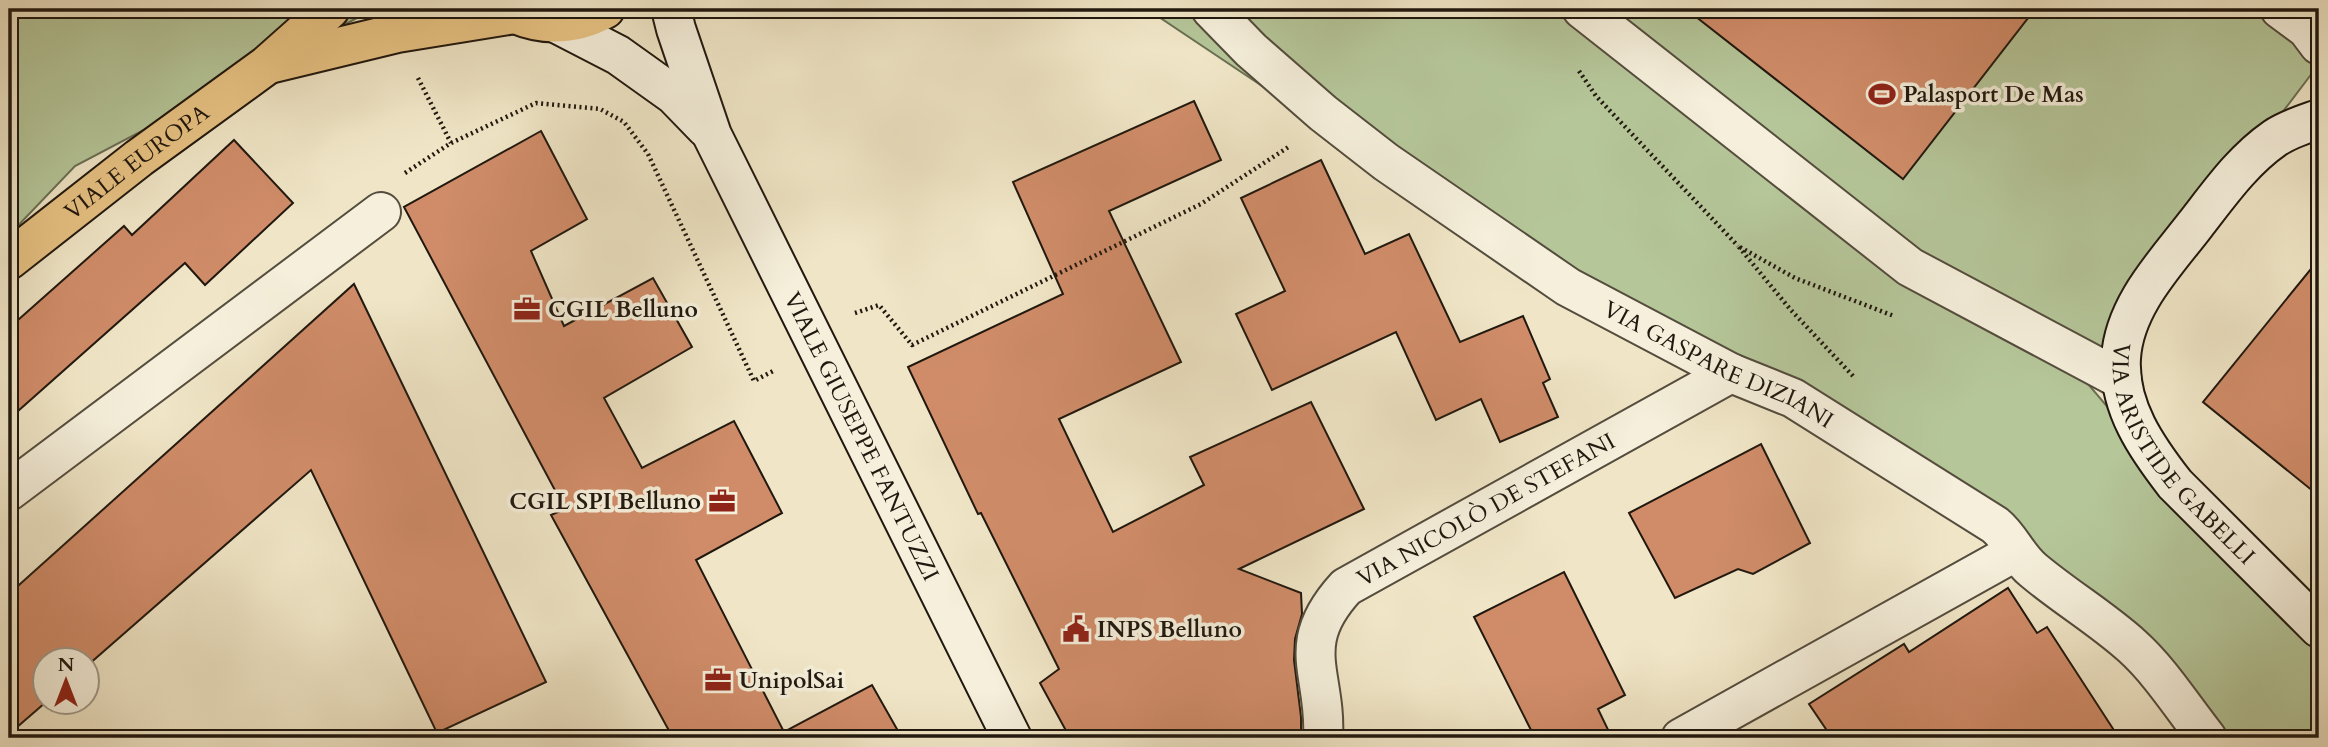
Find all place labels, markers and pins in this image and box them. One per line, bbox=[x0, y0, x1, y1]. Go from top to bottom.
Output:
sports icon: Palasport De Mas bbox=[1867, 79, 1897, 109]
place label: Palasport De Mas bbox=[1903, 79, 2084, 110]
office icon: CGIL Belluno bbox=[512, 294, 542, 324]
place label: CGIL Belluno bbox=[548, 294, 698, 325]
place label: CGIL SPI Belluno bbox=[509, 486, 701, 517]
office icon: CGIL SPI Belluno bbox=[707, 486, 737, 516]
public building icon: INPS Belluno bbox=[1061, 614, 1091, 644]
place label: INPS Belluno bbox=[1097, 614, 1242, 645]
office icon: UnipolSai bbox=[703, 665, 733, 695]
place label: UnipolSai bbox=[739, 665, 844, 696]

